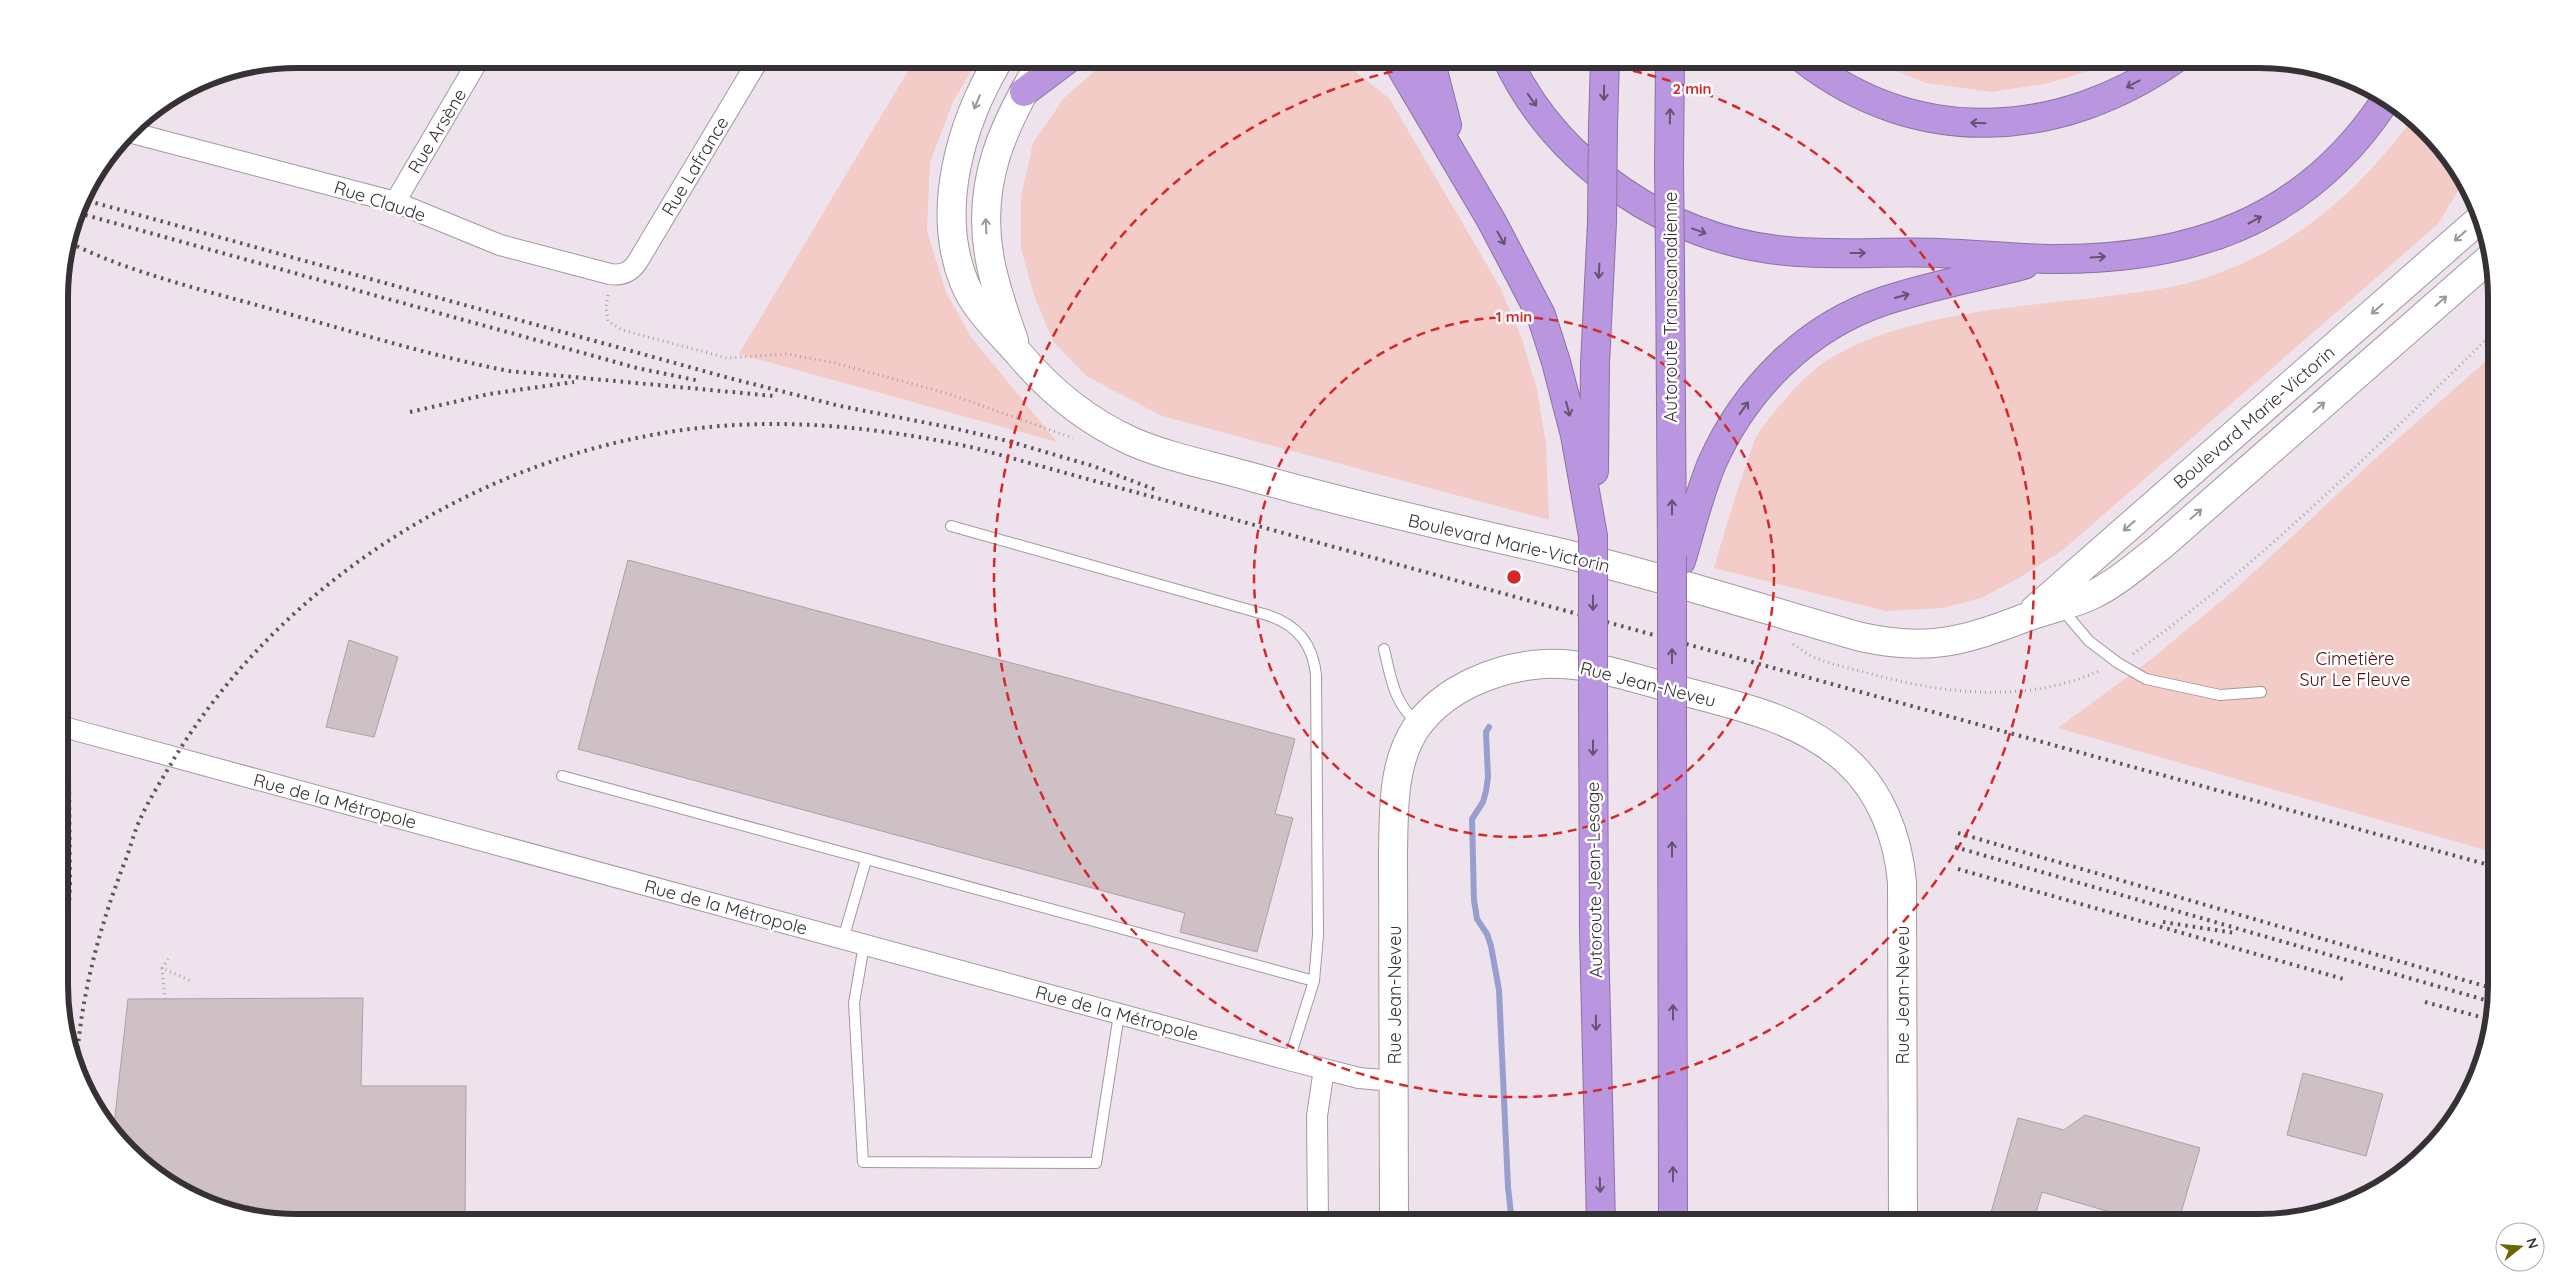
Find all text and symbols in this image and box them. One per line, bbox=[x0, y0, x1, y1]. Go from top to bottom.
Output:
text: 2 min bbox=[1672, 79, 1712, 98]
one-way arrow bbox=[2127, 80, 2141, 90]
street label: Rue Arsène bbox=[403, 84, 471, 178]
one-way arrow bbox=[1599, 84, 1609, 100]
one-way arrow bbox=[1527, 93, 1537, 107]
one-way arrow bbox=[971, 94, 981, 109]
one-way arrow bbox=[1665, 108, 1675, 124]
street label: Rue Lafrance bbox=[656, 112, 734, 220]
one-way arrow bbox=[1970, 118, 1986, 127]
street label: Rue Claude bbox=[331, 175, 429, 227]
street label: Autoroute Transcanadienne bbox=[1659, 191, 1682, 423]
one-way arrow bbox=[2247, 215, 2262, 225]
one-way arrow bbox=[981, 218, 991, 234]
one-way arrow bbox=[1690, 227, 1706, 236]
one-way arrow bbox=[1496, 230, 1506, 245]
one-way arrow bbox=[2454, 230, 2467, 242]
one-way arrow bbox=[1850, 248, 1866, 258]
one-way arrow bbox=[2090, 253, 2106, 262]
one-way arrow bbox=[1595, 263, 1604, 279]
one-way arrow bbox=[1893, 291, 1909, 300]
one-way arrow bbox=[2434, 295, 2447, 306]
one-way arrow bbox=[2370, 304, 2383, 315]
text: 1 min bbox=[1496, 307, 1532, 326]
street label: Boulevard Marie-Victorin bbox=[2168, 341, 2340, 493]
one-way arrow bbox=[1564, 401, 1574, 417]
one-way arrow bbox=[1739, 401, 1749, 415]
one-way arrow bbox=[2312, 402, 2325, 413]
one-way arrow bbox=[1667, 499, 1677, 516]
street label: Boulevard Marie-Victorin bbox=[1406, 509, 1612, 577]
one-way arrow bbox=[2190, 509, 2203, 520]
one-way arrow bbox=[2123, 521, 2136, 532]
centre of rings bbox=[1505, 568, 1523, 586]
one-way arrow bbox=[1588, 594, 1598, 610]
park label: Cimetière Sur Le Fleuve bbox=[2299, 647, 2411, 691]
one-way arrow bbox=[1667, 648, 1677, 664]
street label: Rue Jean-Neveu bbox=[1578, 656, 1718, 712]
one-way arrow bbox=[1588, 740, 1598, 756]
street label: Rue de la Métropole bbox=[251, 768, 419, 834]
street label: Autoroute Jean-Lesage bbox=[1581, 782, 1607, 978]
one-way arrow bbox=[1667, 841, 1677, 858]
street label: Rue de la Métropole bbox=[642, 874, 810, 940]
street label: Rue Jean-Neveu bbox=[1383, 925, 1406, 1065]
street label: Rue Jean-Neveu bbox=[1891, 925, 1914, 1065]
street label: Rue de la Métropole bbox=[1033, 980, 1201, 1046]
one-way arrow bbox=[1668, 1004, 1678, 1020]
one-way arrow bbox=[1591, 1014, 1601, 1031]
one-way arrow bbox=[1668, 1166, 1678, 1182]
one-way arrow bbox=[1596, 1177, 1605, 1193]
north arrow bbox=[2495, 1222, 2545, 1272]
text: N bbox=[2522, 1236, 2543, 1251]

